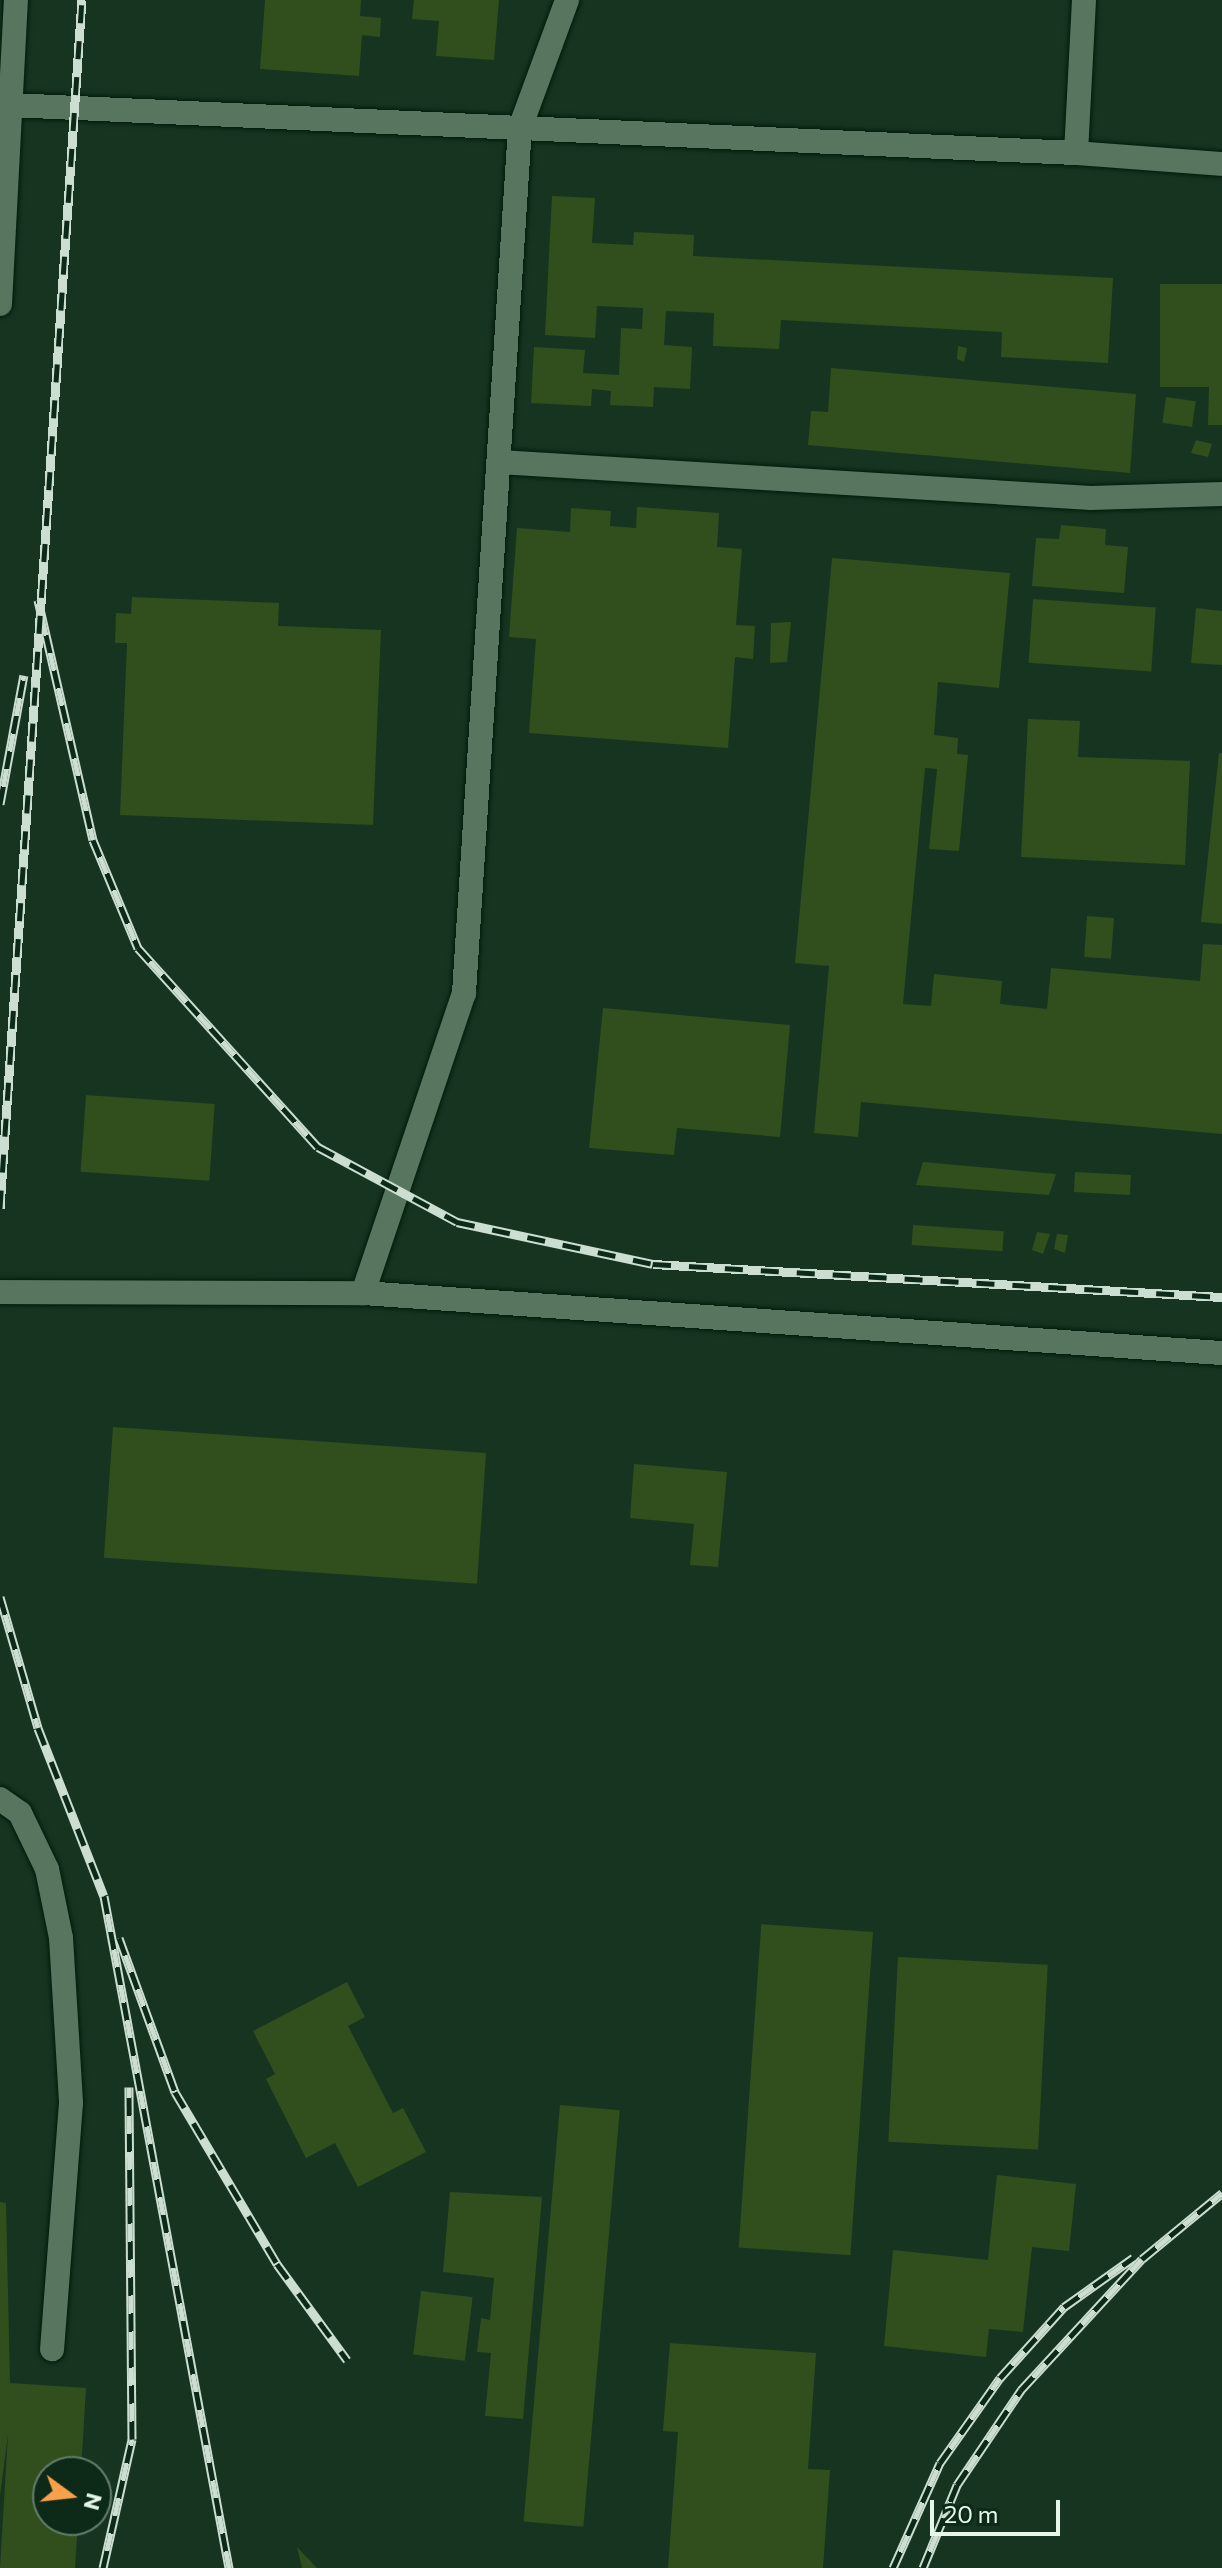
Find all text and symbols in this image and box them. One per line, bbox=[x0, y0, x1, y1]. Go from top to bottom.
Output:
north arrow bbox=[32, 2456, 112, 2536]
scale bar bbox=[934, 2484, 1064, 2534]
text: N bbox=[79, 2490, 109, 2513]
text: 20 m bbox=[944, 2499, 998, 2528]

